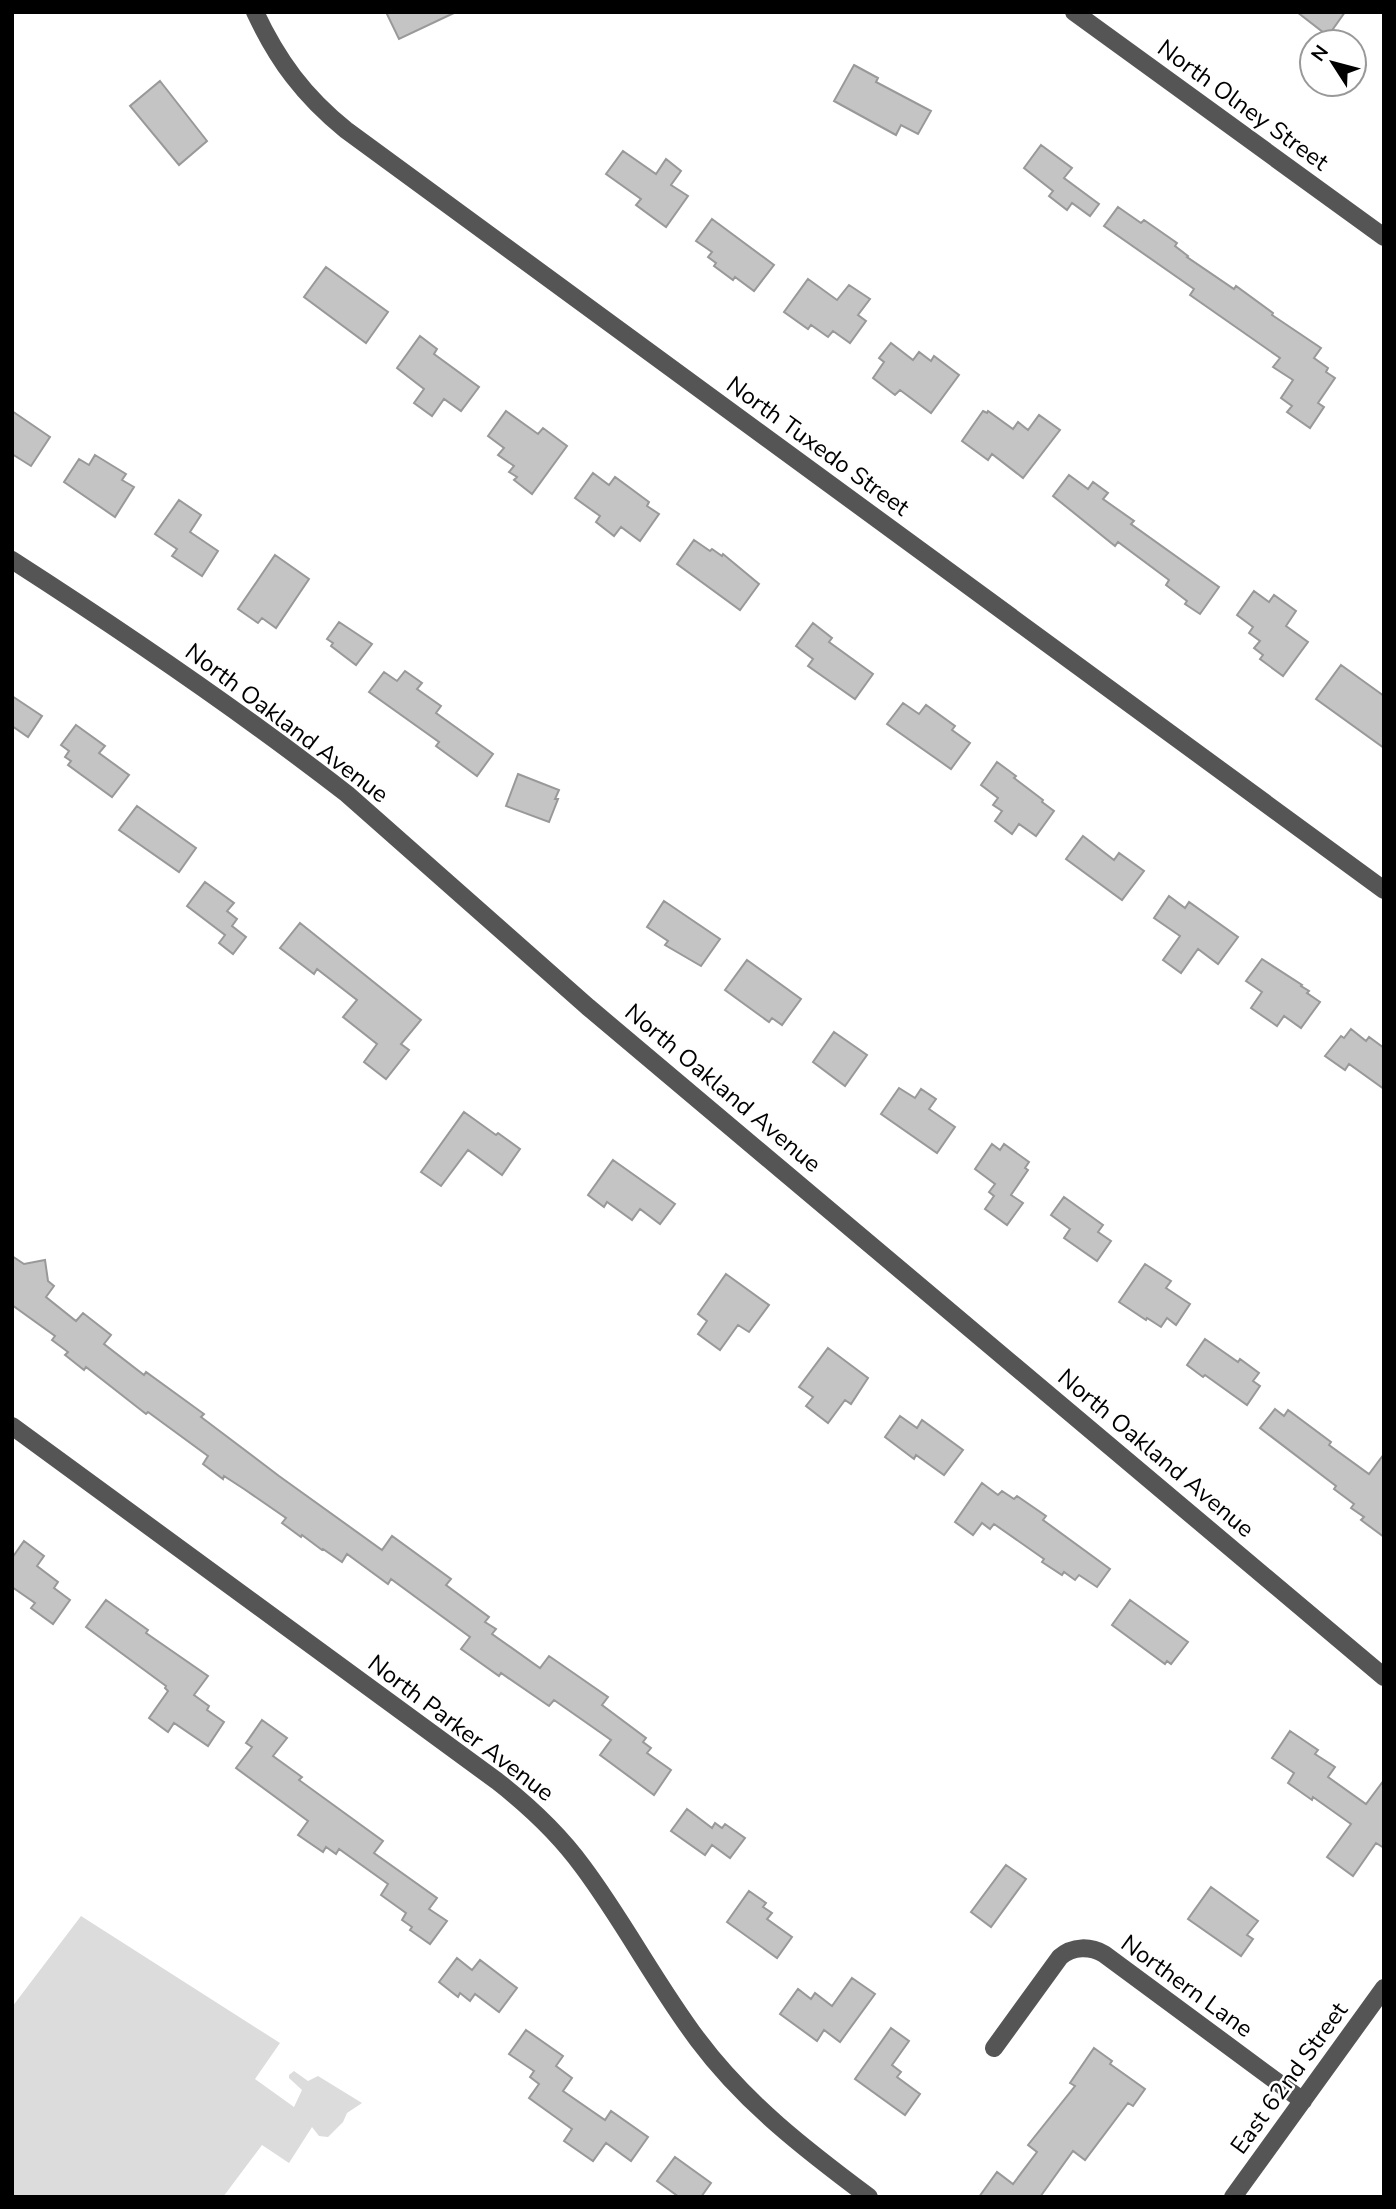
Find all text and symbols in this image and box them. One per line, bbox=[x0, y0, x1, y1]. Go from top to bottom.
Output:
north arrow bbox=[1298, 28, 1368, 98]
street label: North Olney Street bbox=[1152, 33, 1334, 177]
street label: North Tuxedo Street bbox=[720, 369, 916, 524]
street label: North Oakland Avenue bbox=[179, 636, 395, 810]
street label: North Oakland Avenue bbox=[618, 996, 828, 1180]
street label: North Oakland Avenue bbox=[1051, 1361, 1261, 1545]
street label: North Parker Avenue bbox=[361, 1647, 561, 1809]
street label: Northern Lane bbox=[1115, 1927, 1259, 2045]
street label: East 62nd Street bbox=[1223, 1995, 1355, 2160]

